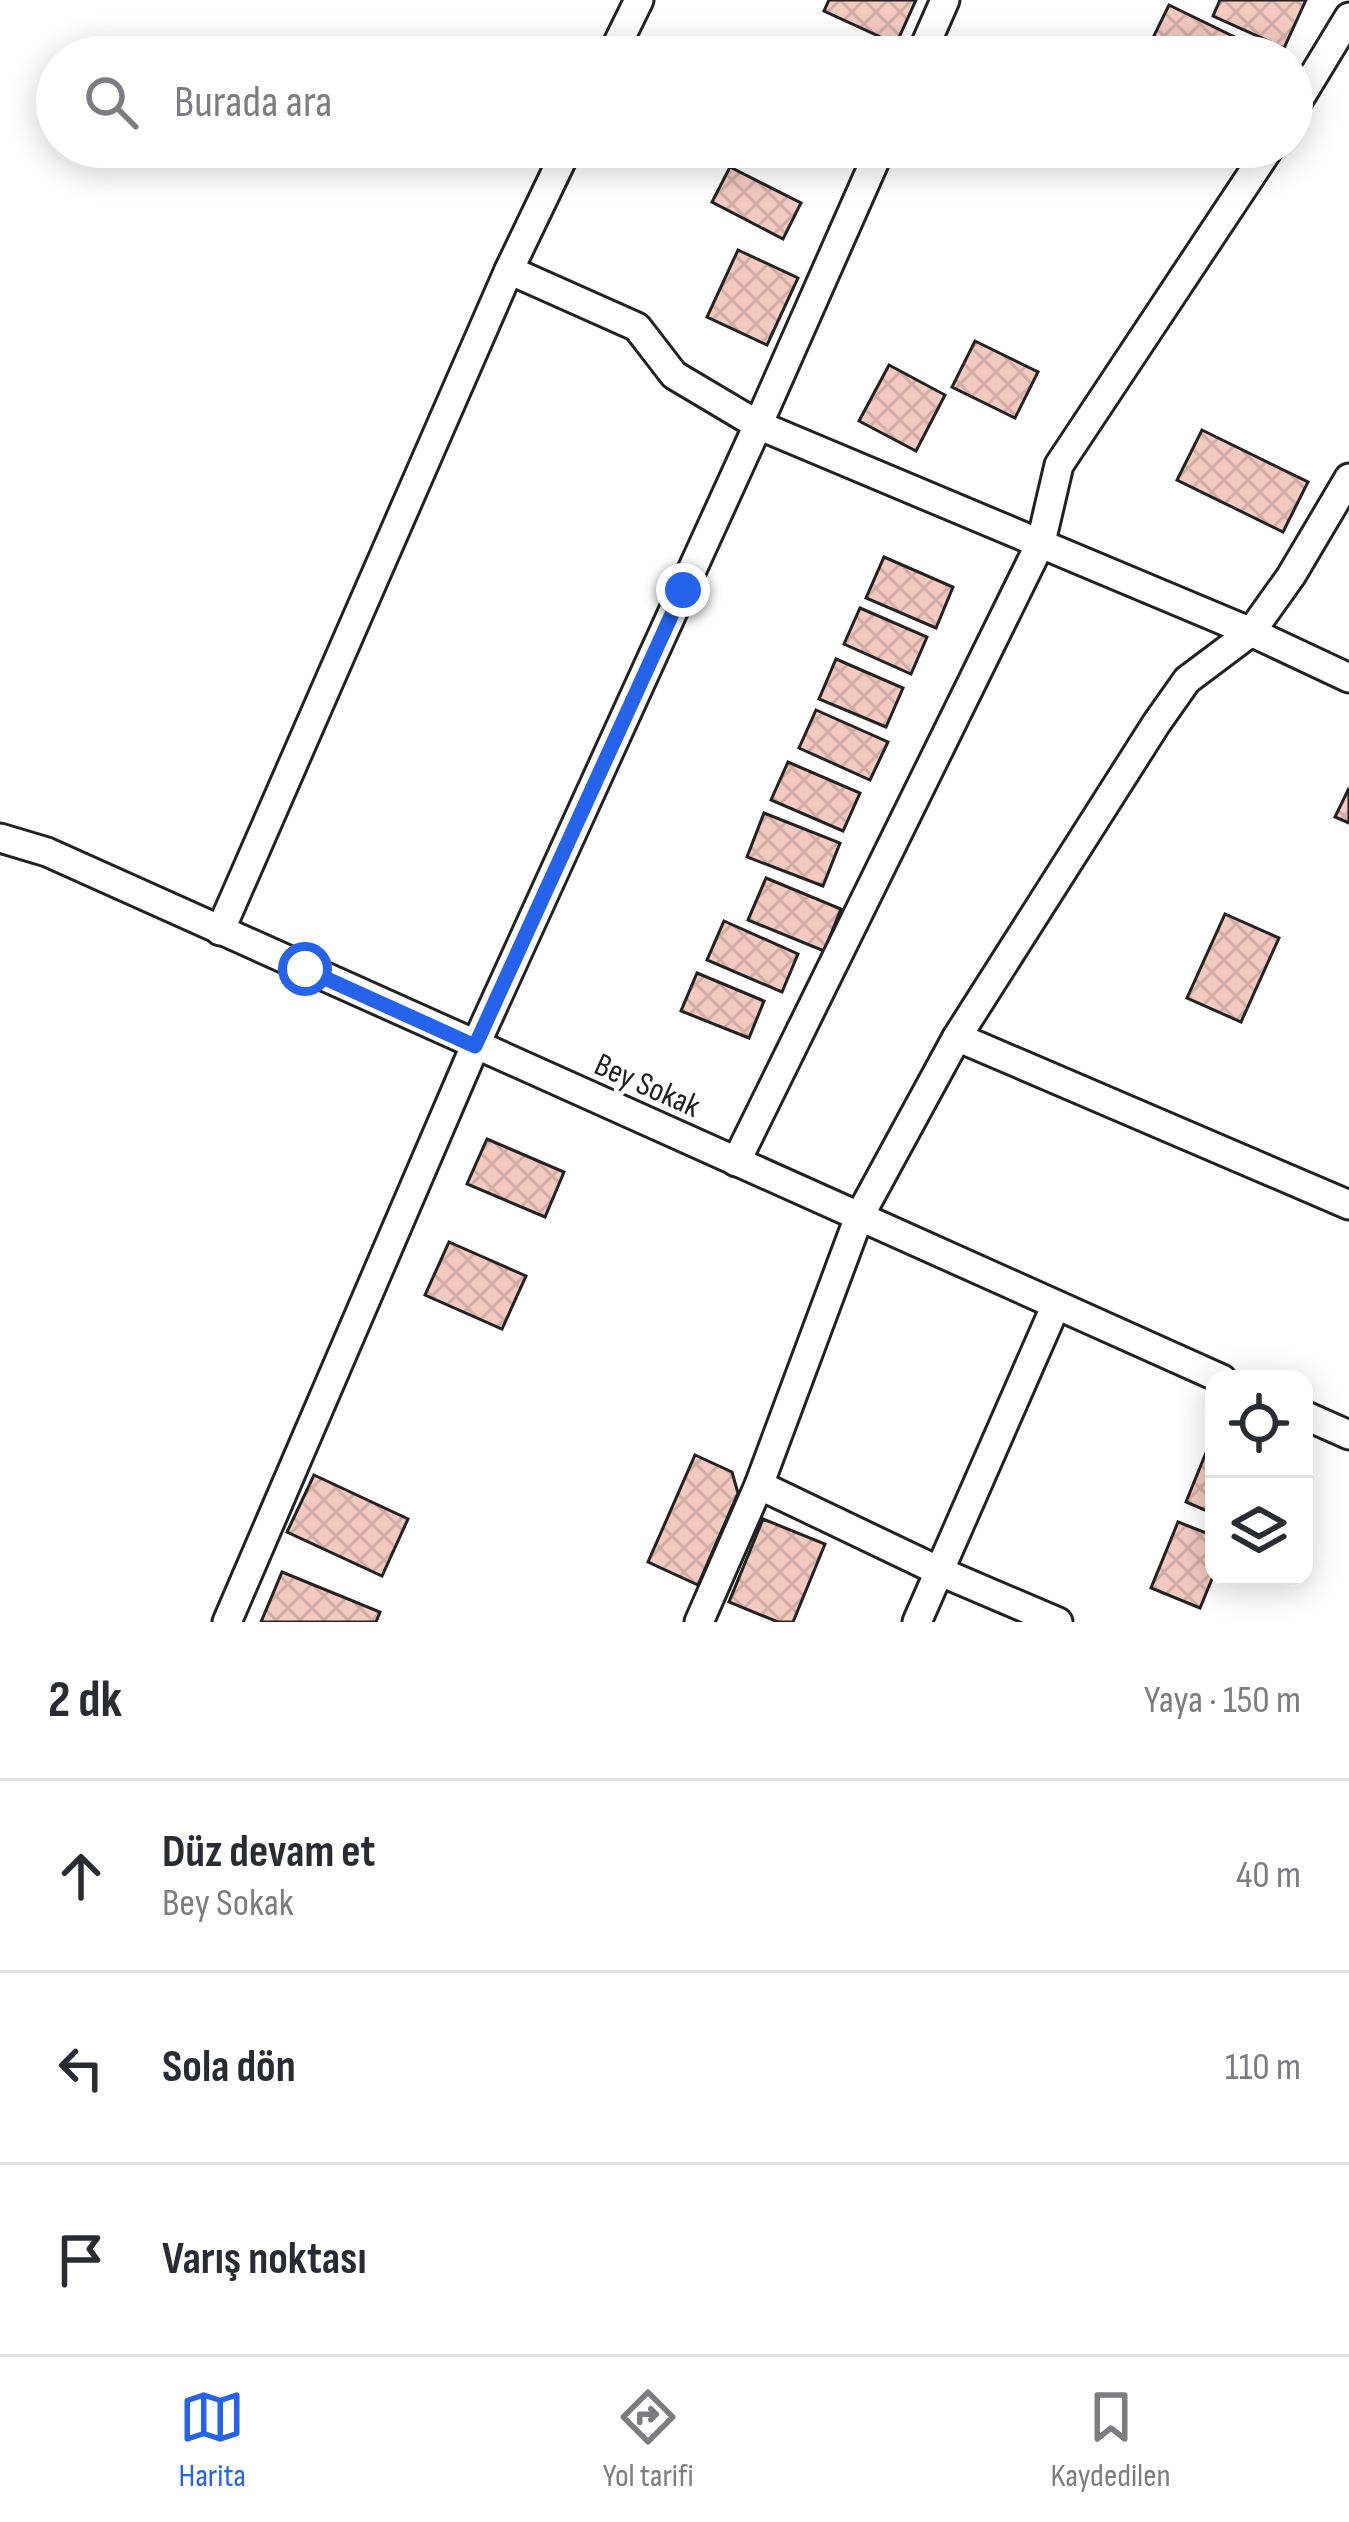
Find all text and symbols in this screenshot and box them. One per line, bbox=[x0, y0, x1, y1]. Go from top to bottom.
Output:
search box bbox=[36, 36, 1313, 168]
icon: search bbox=[78, 69, 144, 135]
text: Burada ara bbox=[174, 75, 332, 130]
route end bbox=[656, 563, 710, 617]
route start bbox=[278, 942, 332, 996]
street label: Bey Sokak bbox=[588, 1045, 707, 1127]
map controls bbox=[1205, 1370, 1313, 1586]
button: locate bbox=[1205, 1370, 1313, 1478]
button: layers bbox=[1205, 1478, 1313, 1586]
text: 2 dk bbox=[48, 1670, 122, 1731]
text: Yaya · 150 m bbox=[1144, 1677, 1301, 1724]
text: Düz devam et bbox=[162, 1825, 375, 1880]
icon: ahead bbox=[48, 1843, 114, 1909]
text: 40 m bbox=[1236, 1852, 1301, 1899]
text: Bey Sokak bbox=[162, 1880, 294, 1927]
icon: left bbox=[48, 2035, 114, 2101]
text: Sola dön bbox=[162, 2040, 296, 2095]
text: 110 m bbox=[1225, 2044, 1301, 2091]
icon: arrive bbox=[48, 2227, 114, 2293]
text: Varış noktası bbox=[162, 2232, 367, 2287]
tab: Harita bbox=[178, 2384, 246, 2496]
tab: Yol tarifi bbox=[603, 2384, 694, 2496]
tab: Kaydedilen bbox=[1050, 2384, 1171, 2496]

